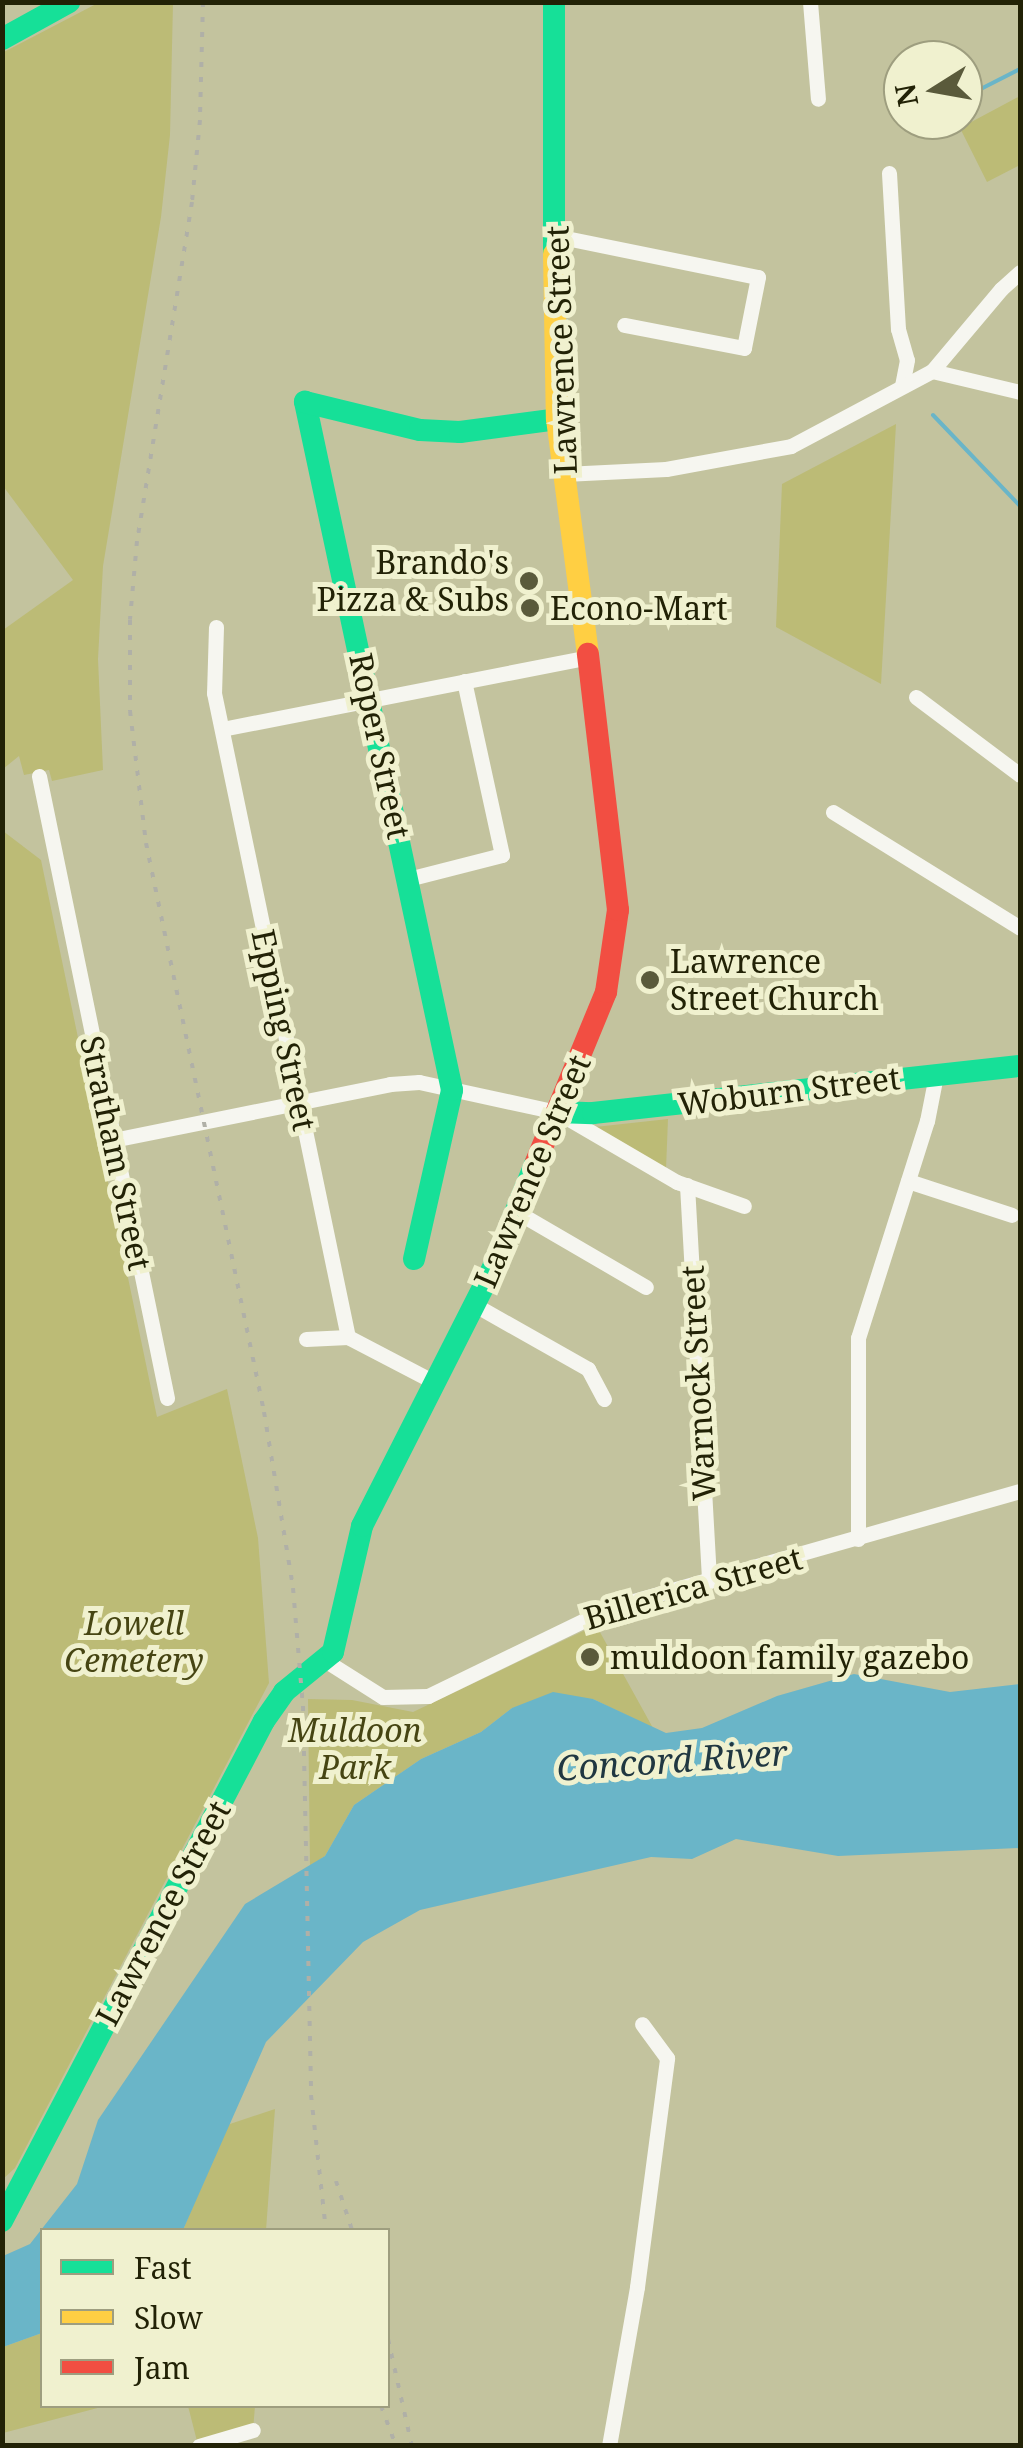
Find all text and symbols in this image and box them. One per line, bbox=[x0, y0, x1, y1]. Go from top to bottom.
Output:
north arrow bbox=[883, 40, 983, 140]
text: N bbox=[885, 81, 926, 110]
street label: Lawrence Street bbox=[537, 225, 585, 475]
place label: Brando's Pizza & Subs bbox=[317, 544, 509, 619]
marker: Brando's Pizza & Subs bbox=[518, 570, 540, 592]
place label: Econo-Mart bbox=[550, 589, 728, 627]
marker: Econo-Mart bbox=[519, 597, 541, 619]
street label: Roper Street bbox=[342, 650, 418, 842]
street label: Epping Street bbox=[244, 926, 324, 1134]
place label: Lawrence Street Church bbox=[670, 943, 879, 1018]
marker: Lawrence Street Church bbox=[639, 969, 661, 991]
street label: Stratham Street bbox=[72, 1032, 160, 1274]
street label: Lawrence Street bbox=[466, 1049, 598, 1293]
street label: Woburn Street bbox=[676, 1058, 902, 1124]
street label: Warnock Street bbox=[673, 1264, 723, 1502]
street label: Billerica Street bbox=[580, 1539, 806, 1637]
park label: Lowell Cemetery bbox=[64, 1605, 204, 1680]
place label: muldoon family gazebo bbox=[610, 1638, 969, 1676]
marker: muldoon family gazebo bbox=[579, 1646, 601, 1668]
park label: Muldoon Park bbox=[288, 1712, 422, 1787]
water label: Concord River bbox=[555, 1731, 789, 1789]
street label: Lawrence Street bbox=[88, 1794, 238, 2032]
legend bbox=[40, 2228, 390, 2408]
text: Fast bbox=[134, 2247, 191, 2288]
text: Slow bbox=[134, 2297, 203, 2338]
text: Jam bbox=[134, 2347, 190, 2388]

